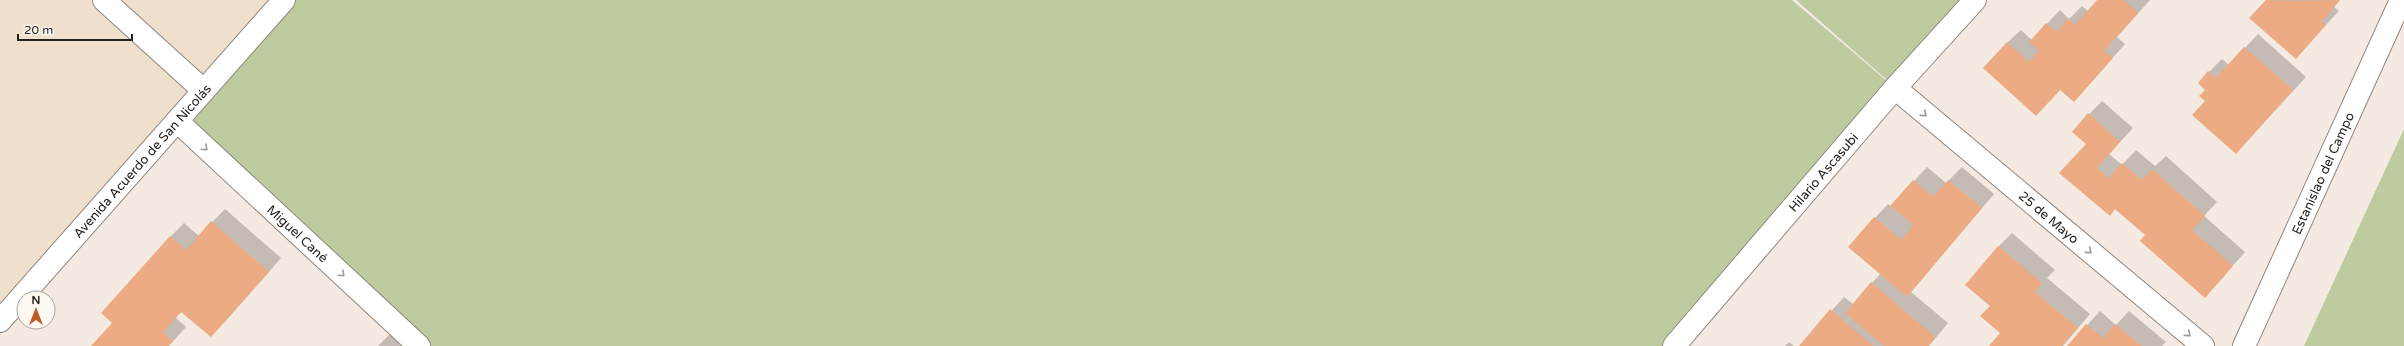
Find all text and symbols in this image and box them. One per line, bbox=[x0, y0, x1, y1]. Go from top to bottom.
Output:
scale bar bbox=[18, 16, 132, 42]
text: 20 m bbox=[24, 23, 53, 37]
street label: Avenida Acuerdo de San Nicolás bbox=[70, 81, 215, 242]
one-way arrow bbox=[1920, 109, 1927, 116]
street label: Estanislao del Campo bbox=[2289, 110, 2358, 237]
street label: Hilario Ascasubi bbox=[1786, 130, 1862, 215]
one-way arrow bbox=[200, 143, 208, 151]
street label: 25 de Mayo bbox=[2015, 188, 2082, 248]
street label: Miguel Cané bbox=[263, 202, 331, 266]
one-way arrow bbox=[2084, 246, 2091, 253]
one-way arrow bbox=[337, 270, 345, 277]
north arrow bbox=[16, 290, 56, 330]
text: N bbox=[32, 294, 40, 307]
one-way arrow bbox=[2184, 330, 2191, 337]

